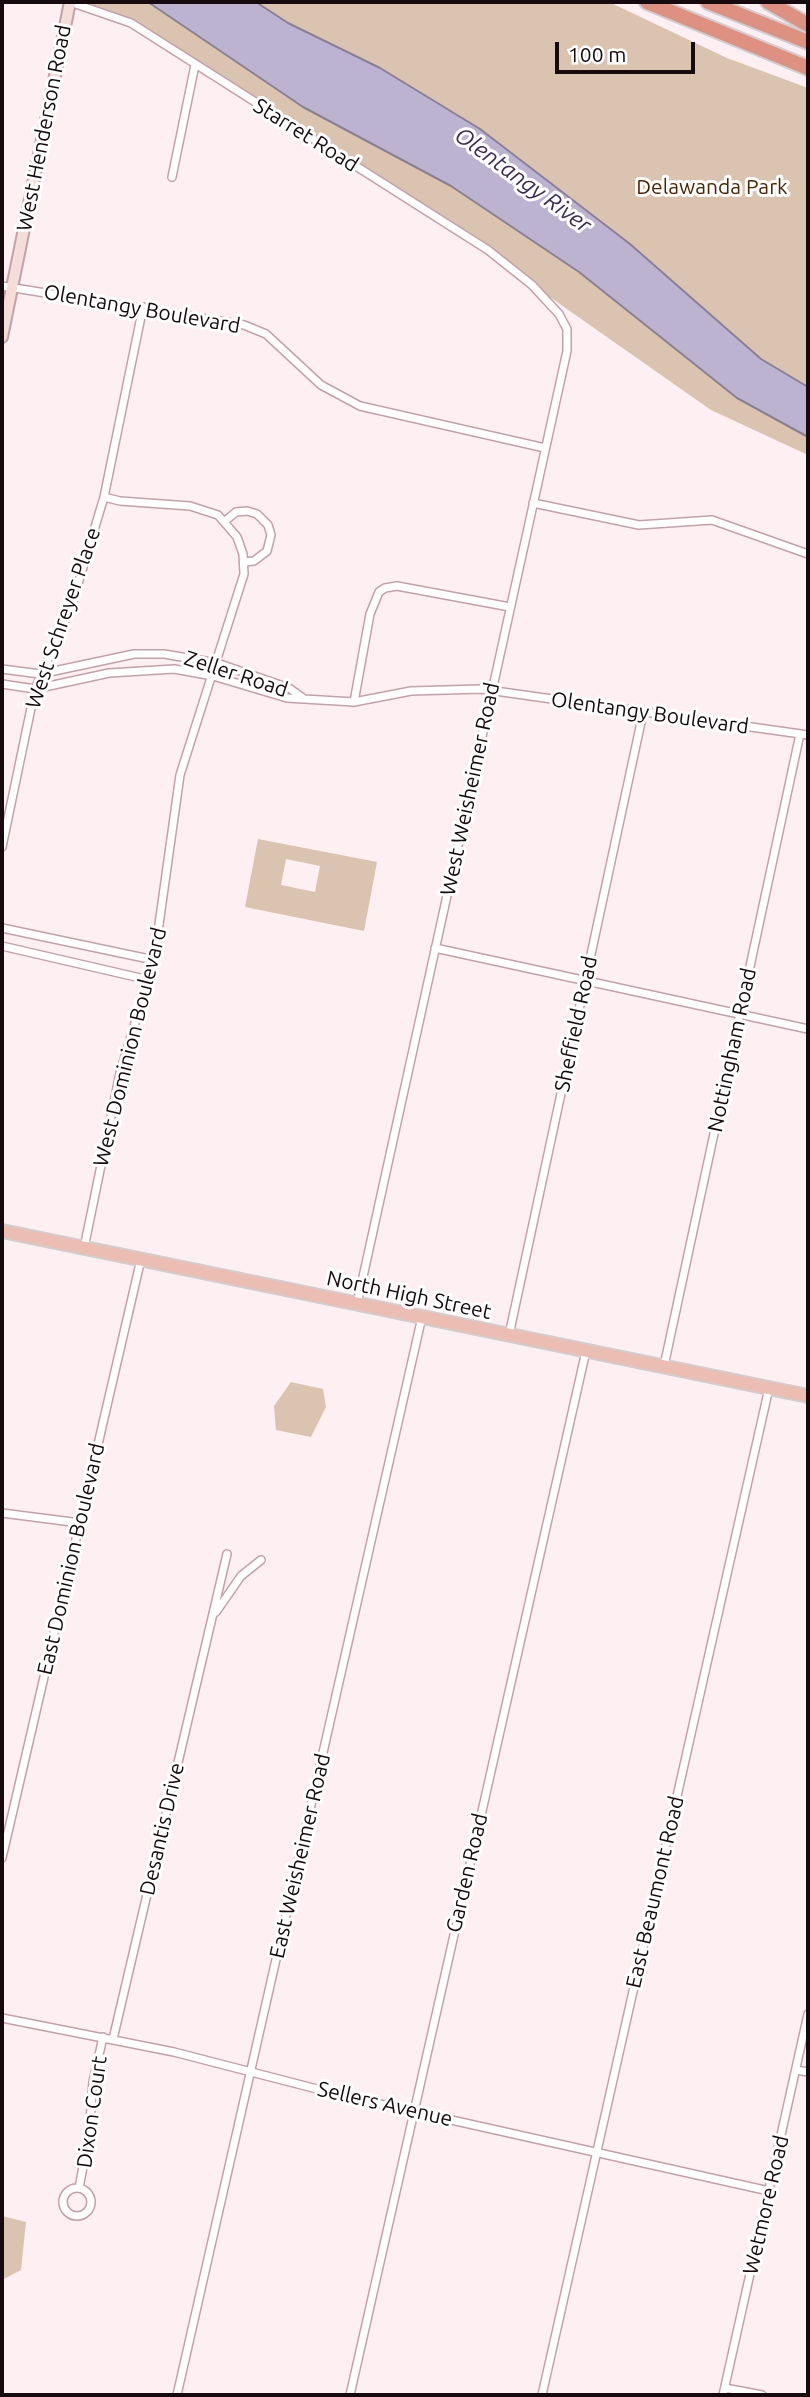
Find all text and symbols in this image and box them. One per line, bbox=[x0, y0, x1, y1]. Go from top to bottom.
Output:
street label: West Henderson Road bbox=[12, 23, 76, 233]
scale bar bbox=[558, 28, 698, 72]
text: 100 m bbox=[568, 42, 626, 66]
street label: Starret Road bbox=[249, 93, 363, 177]
water label: Olentangy River bbox=[449, 121, 597, 239]
park label: Delawanda Park bbox=[636, 174, 788, 200]
street label: Olentangy Boulevard bbox=[42, 279, 242, 339]
street label: West Schreyer Place bbox=[20, 524, 106, 712]
street label: Zeller Road bbox=[181, 645, 291, 703]
street label: West Weisheimer Road bbox=[435, 680, 505, 898]
street label: Olentangy Boulevard bbox=[550, 687, 750, 739]
street label: West Dominion Boulevard bbox=[88, 925, 172, 1169]
street label: Sheffield Road bbox=[549, 954, 603, 1094]
street label: Nottingham Road bbox=[702, 966, 762, 1134]
street label: North High Street bbox=[324, 1265, 494, 1325]
street label: East Dominion Boulevard bbox=[32, 1441, 110, 1677]
street label: East Weisheimer Road bbox=[264, 1751, 336, 1961]
street label: Desantis Drive bbox=[135, 1760, 189, 1898]
street label: East Beaumont Road bbox=[621, 1794, 689, 1990]
street label: Garden Road bbox=[441, 1811, 493, 1935]
street label: Dixon Court bbox=[72, 2054, 112, 2170]
street label: Sellers Avenue bbox=[315, 2076, 455, 2132]
street label: Wetmore Road bbox=[738, 2133, 794, 2277]

